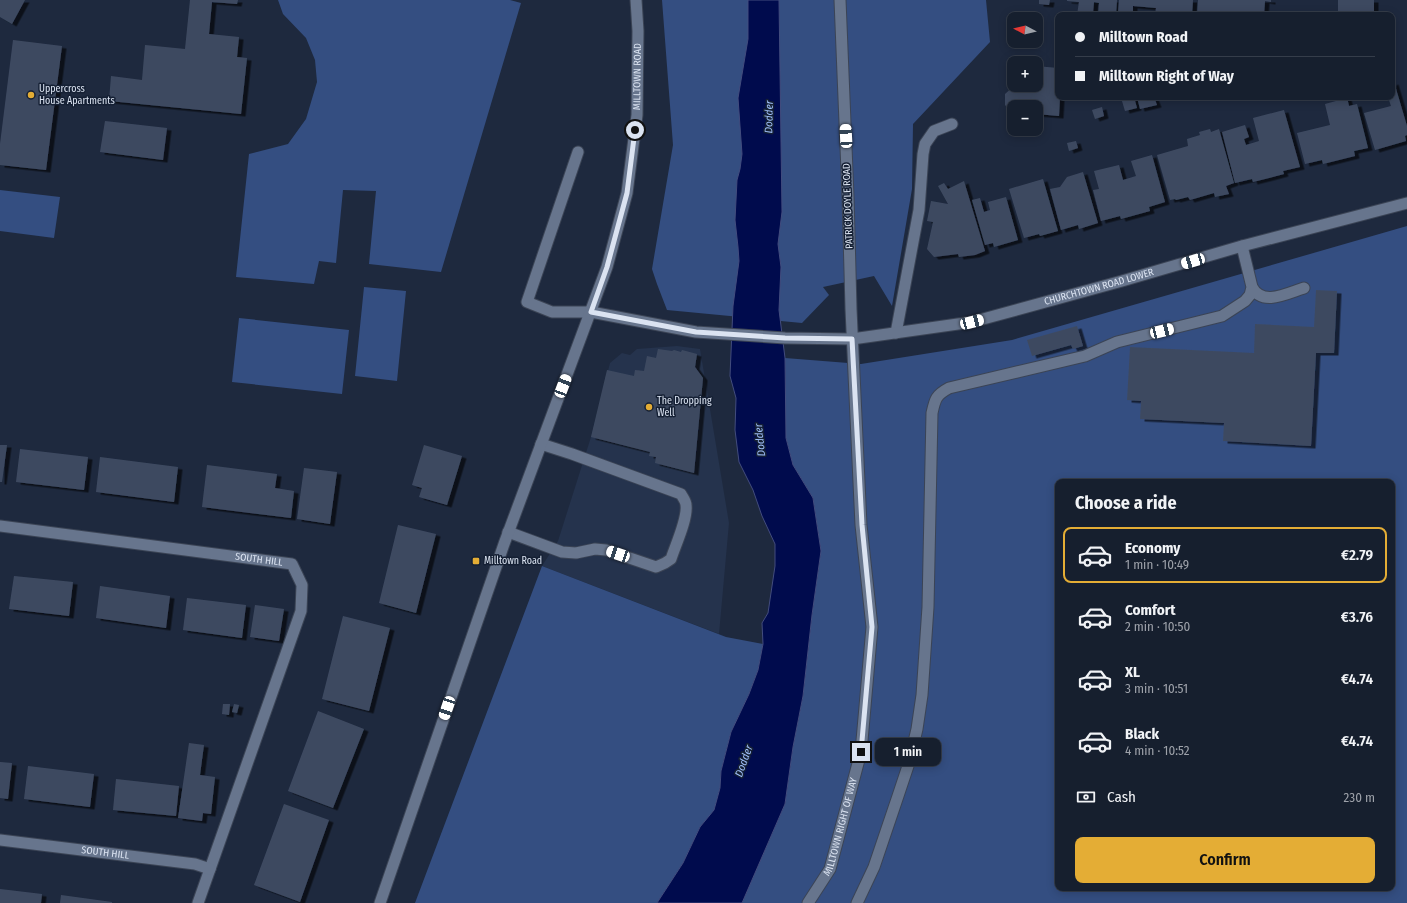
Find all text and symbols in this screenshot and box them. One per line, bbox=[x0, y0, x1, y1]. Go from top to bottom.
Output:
north arrow bbox=[1007, 12, 1043, 48]
map controls bbox=[1007, 12, 1043, 136]
text: Milltown Road bbox=[1099, 28, 1188, 46]
street label: MILLTOWN ROAD bbox=[631, 43, 644, 110]
button: + bbox=[1007, 56, 1043, 92]
text: Milltown Right of Way bbox=[1099, 67, 1234, 85]
place label: Uppercross House Apartments bbox=[39, 83, 115, 107]
marker: Uppercross House Apartments bbox=[26, 90, 36, 100]
water label: Dodder bbox=[762, 99, 776, 134]
button: − bbox=[1007, 100, 1043, 136]
route start bbox=[626, 121, 644, 139]
car bbox=[839, 124, 853, 148]
street label: PATRICK DOYLE ROAD bbox=[841, 163, 855, 249]
car bbox=[1180, 252, 1206, 270]
street label: CHURCHTOWN ROAD LOWER bbox=[1043, 266, 1156, 308]
car bbox=[959, 313, 985, 331]
car bbox=[1149, 322, 1175, 340]
car bbox=[553, 373, 573, 399]
place label: The Dropping Well bbox=[657, 395, 712, 419]
marker: The Dropping Well bbox=[644, 402, 654, 412]
water label: Dodder bbox=[752, 422, 768, 457]
text: Choose a ride bbox=[1075, 492, 1177, 514]
icon: car bbox=[1077, 537, 1113, 573]
text: Economy bbox=[1125, 539, 1180, 557]
car bbox=[605, 544, 631, 564]
text: €2.79 bbox=[1341, 546, 1373, 564]
street label: SOUTH HILL bbox=[234, 551, 284, 569]
place label: Milltown Road bbox=[484, 555, 542, 567]
marker: Milltown Road bbox=[471, 556, 481, 566]
text: 1 min · 10:49 bbox=[1125, 557, 1189, 572]
icon: car bbox=[1077, 599, 1113, 635]
text: Comfort bbox=[1125, 601, 1176, 619]
text: €3.76 bbox=[1341, 608, 1373, 626]
text: 2 min · 10:50 bbox=[1125, 619, 1190, 634]
icon: car bbox=[1077, 661, 1113, 697]
text: XL bbox=[1125, 663, 1140, 681]
text: €4.74 bbox=[1341, 670, 1373, 688]
text: 3 min · 10:51 bbox=[1125, 681, 1188, 696]
car bbox=[437, 695, 457, 721]
icon: car bbox=[1077, 723, 1113, 759]
text: Black bbox=[1125, 725, 1159, 743]
text: €4.74 bbox=[1341, 732, 1373, 750]
callout: 1 min bbox=[875, 738, 941, 766]
water label: Dodder bbox=[732, 742, 756, 779]
route end bbox=[852, 743, 870, 761]
text: 4 min · 10:52 bbox=[1125, 743, 1190, 758]
text: 1 min bbox=[894, 744, 922, 759]
street label: MILLTOWN RIGHT OF WAY bbox=[821, 776, 860, 878]
icon: cash bbox=[1075, 786, 1097, 808]
text: Cash bbox=[1107, 788, 1136, 806]
text: 230 m bbox=[1344, 790, 1375, 805]
button: Confirm bbox=[1075, 837, 1375, 883]
street label: SOUTH HILL bbox=[81, 844, 130, 862]

